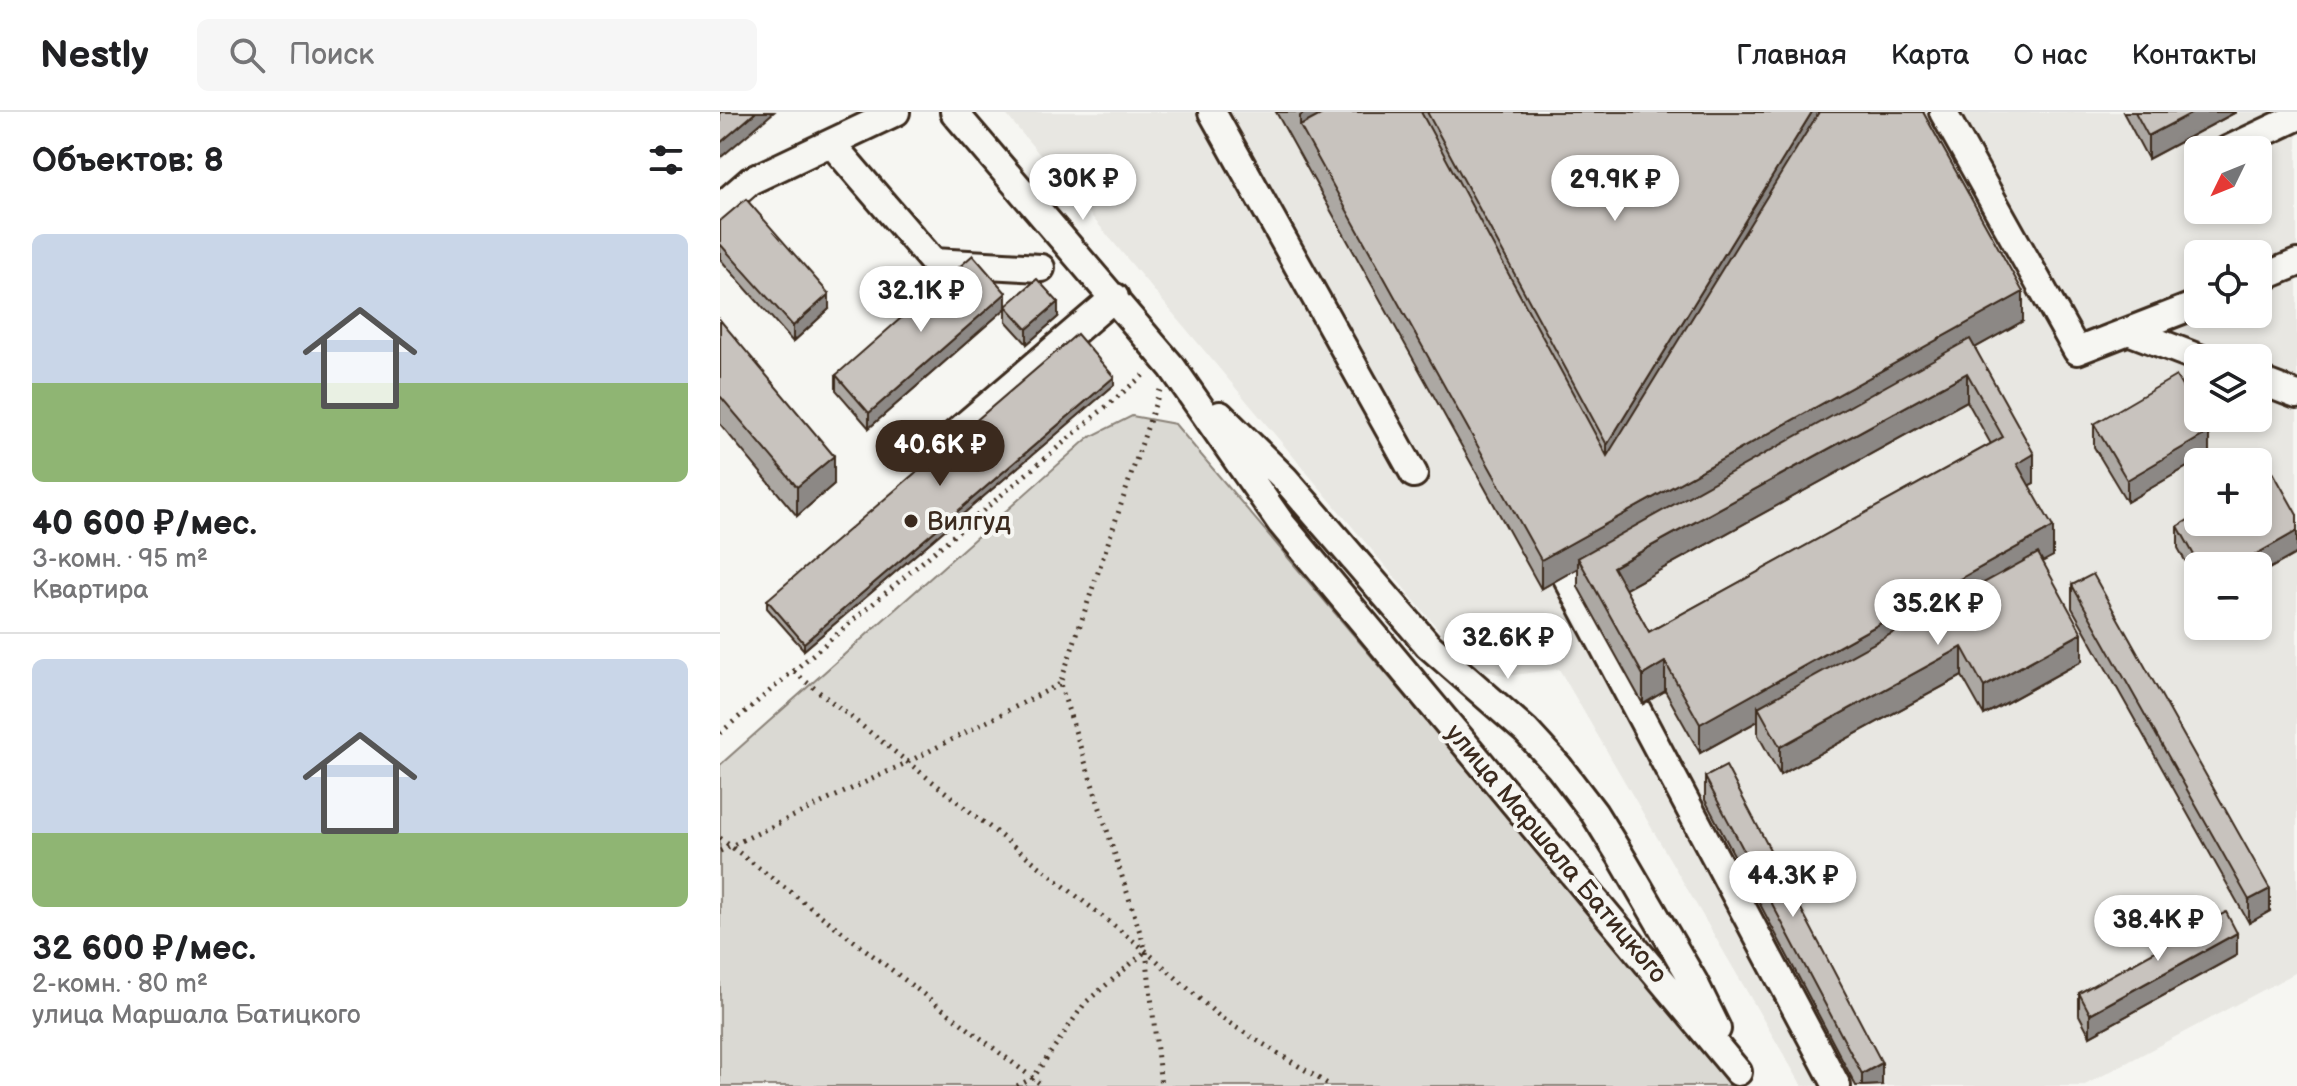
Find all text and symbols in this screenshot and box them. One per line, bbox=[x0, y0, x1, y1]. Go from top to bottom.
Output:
search box bbox=[197, 19, 757, 91]
text: Nestly bbox=[40, 33, 149, 78]
icon: search bbox=[225, 33, 269, 77]
text: Поиск bbox=[289, 37, 374, 73]
text: Главная bbox=[1736, 39, 1847, 72]
text: Карта bbox=[1891, 39, 1970, 72]
text: О нас bbox=[2014, 39, 2087, 72]
text: Контакты bbox=[2131, 39, 2257, 72]
north arrow bbox=[2184, 136, 2272, 224]
map controls bbox=[2184, 136, 2272, 640]
icon: filters bbox=[644, 138, 688, 182]
text: Объектов: 8 bbox=[32, 140, 224, 181]
pin: 30K ₽ bbox=[1027, 154, 1139, 222]
pin: 29.9K ₽ bbox=[1541, 155, 1689, 223]
text: 30K ₽ bbox=[1047, 164, 1119, 195]
text: 29.9K ₽ bbox=[1569, 165, 1661, 196]
button: locate bbox=[2184, 240, 2272, 328]
pin: 32.1K ₽ bbox=[847, 266, 995, 334]
text: 32.1K ₽ bbox=[877, 276, 965, 307]
icon: home bbox=[288, 286, 432, 430]
button: layers bbox=[2184, 344, 2272, 432]
pin: 40.6K ₽ bbox=[866, 420, 1014, 488]
text: 40.6K ₽ bbox=[894, 430, 986, 461]
button: + bbox=[2184, 448, 2272, 536]
text: 40 600 ₽/мес. bbox=[32, 503, 257, 544]
place label: Вилгуд bbox=[927, 507, 1011, 538]
marker: Вилгуд bbox=[902, 512, 920, 530]
text: 3-комн. · 95 m² bbox=[32, 544, 208, 575]
button: − bbox=[2184, 552, 2272, 640]
text: Квартира bbox=[32, 575, 149, 606]
pin: 35.2K ₽ bbox=[1864, 579, 2012, 647]
text: 35.2K ₽ bbox=[1892, 589, 1984, 620]
pin: 32.6K ₽ bbox=[1434, 613, 1582, 681]
text: 32.6K ₽ bbox=[1462, 623, 1554, 654]
icon: home bbox=[288, 711, 432, 855]
street label: улица Маршала Батицкого bbox=[1438, 718, 1673, 990]
pin: 44.3K ₽ bbox=[1719, 851, 1867, 919]
text: 44.3K ₽ bbox=[1747, 861, 1839, 892]
pin: 38.4K ₽ bbox=[2084, 895, 2232, 963]
text: 38.4K ₽ bbox=[2112, 905, 2204, 936]
text: 32 600 ₽/мес. bbox=[32, 928, 256, 969]
text: 2-комн. · 80 m² bbox=[32, 969, 208, 1000]
text: улица Маршала Батицкого bbox=[32, 1000, 361, 1031]

